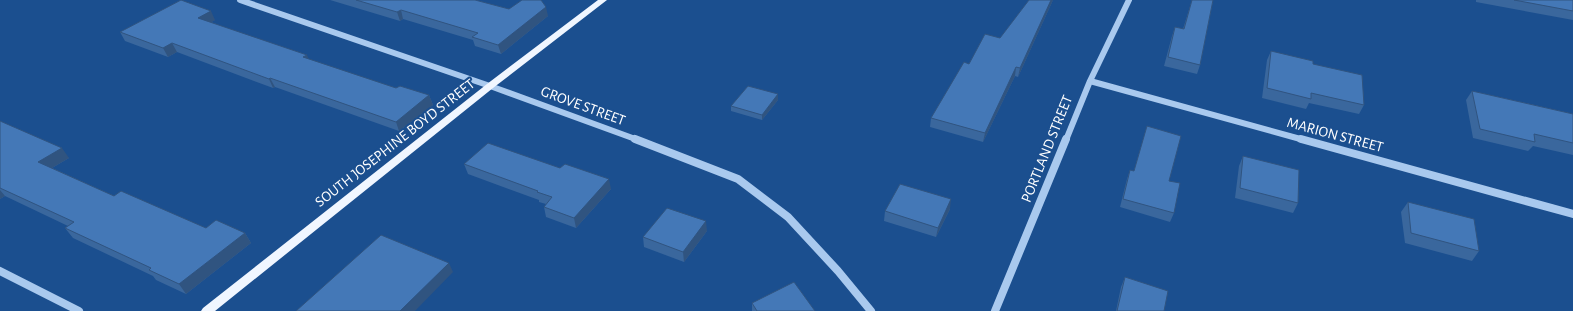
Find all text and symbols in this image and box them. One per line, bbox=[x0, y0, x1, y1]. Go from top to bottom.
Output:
street label: SOUTH JOSEPHINE BOYD STREET bbox=[312, 76, 478, 210]
street label: GROVE STREET bbox=[539, 84, 628, 128]
street label: PORTLAND STREET bbox=[1019, 93, 1076, 205]
street label: MARION STREET bbox=[1285, 115, 1385, 155]

